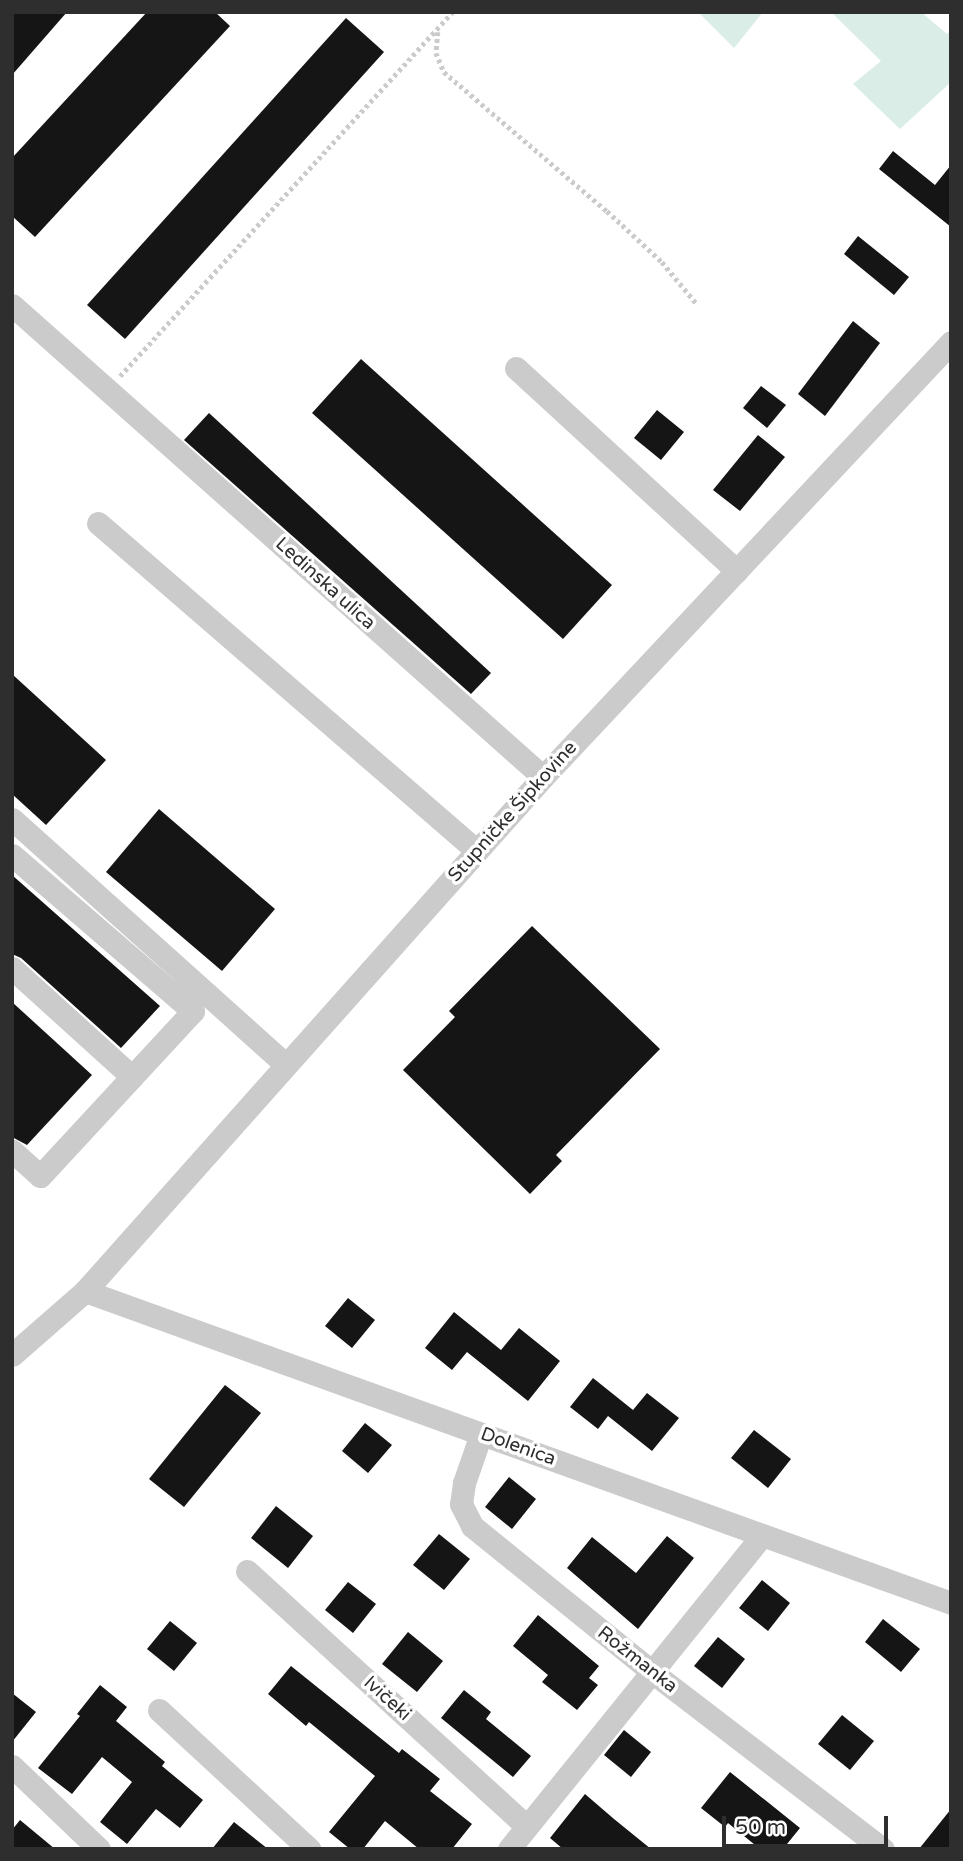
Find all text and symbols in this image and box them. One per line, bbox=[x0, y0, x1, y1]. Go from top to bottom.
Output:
street label: Ledinska ulica bbox=[270, 533, 380, 635]
street label: Stupničke Šipkovine bbox=[444, 737, 582, 887]
street label: Dolenica bbox=[477, 1423, 559, 1471]
street label: Rožmanka bbox=[593, 1622, 681, 1698]
street label: Ivičeki bbox=[359, 1672, 415, 1726]
scale bar bbox=[725, 1801, 891, 1845]
text: 50 m bbox=[735, 1815, 786, 1840]

